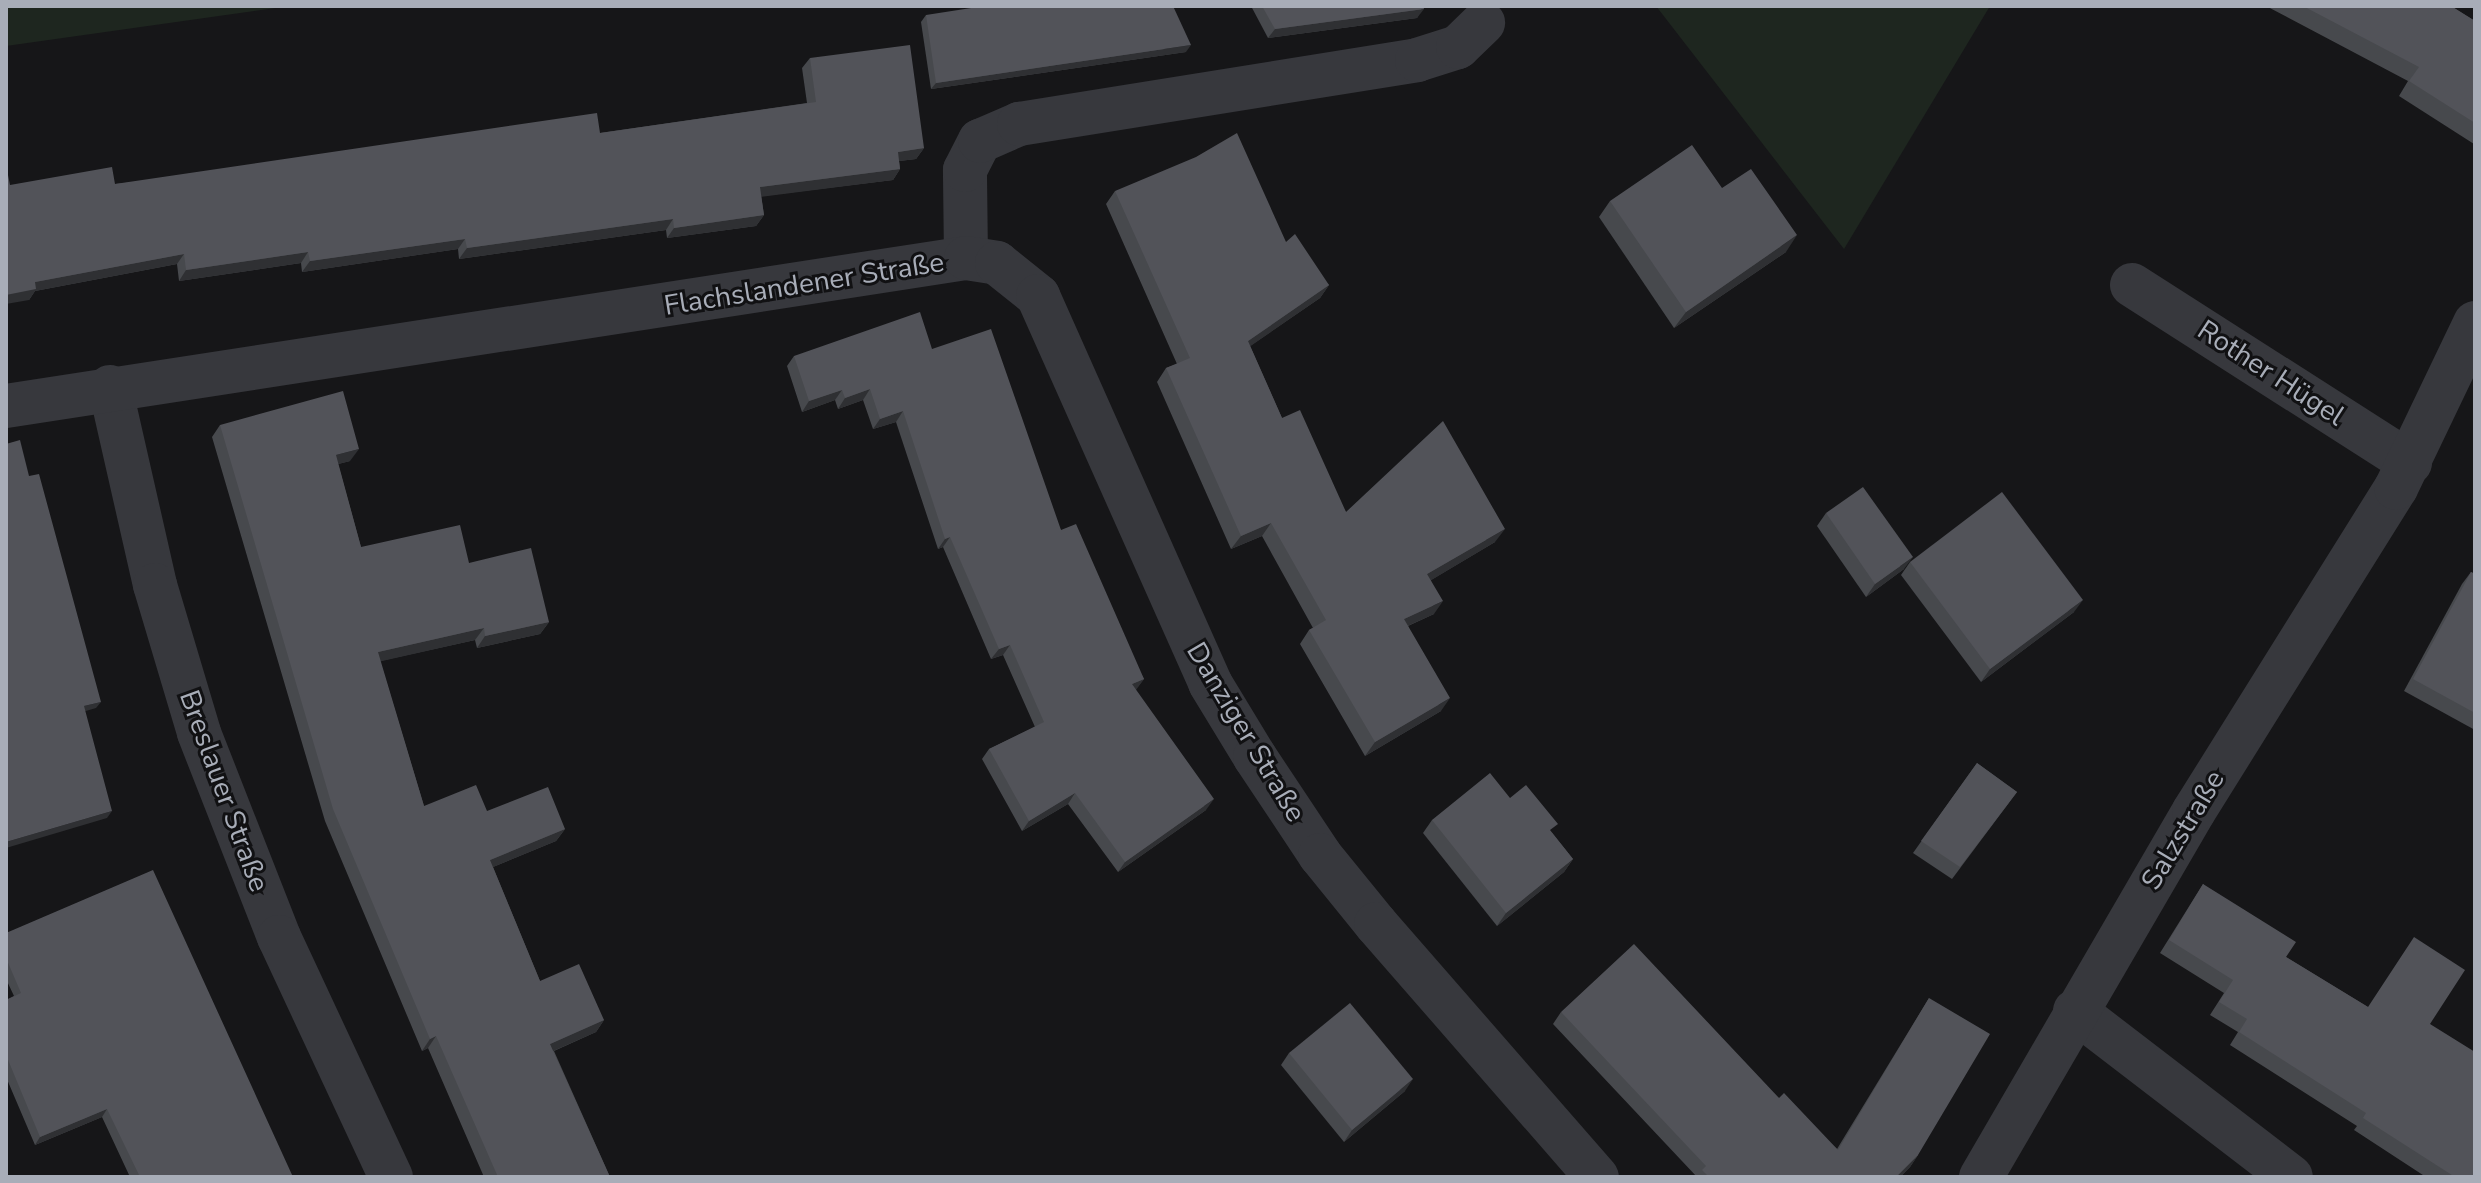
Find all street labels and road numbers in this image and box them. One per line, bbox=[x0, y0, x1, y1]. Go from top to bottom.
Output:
street label: Flachslandener Straße bbox=[662, 245, 946, 323]
street label: Rother Hügel bbox=[2191, 313, 2351, 433]
street label: Danziger Straße bbox=[1179, 636, 1313, 828]
street label: Breslauer Straße bbox=[172, 686, 276, 896]
street label: Salzstraße bbox=[2134, 764, 2232, 896]

